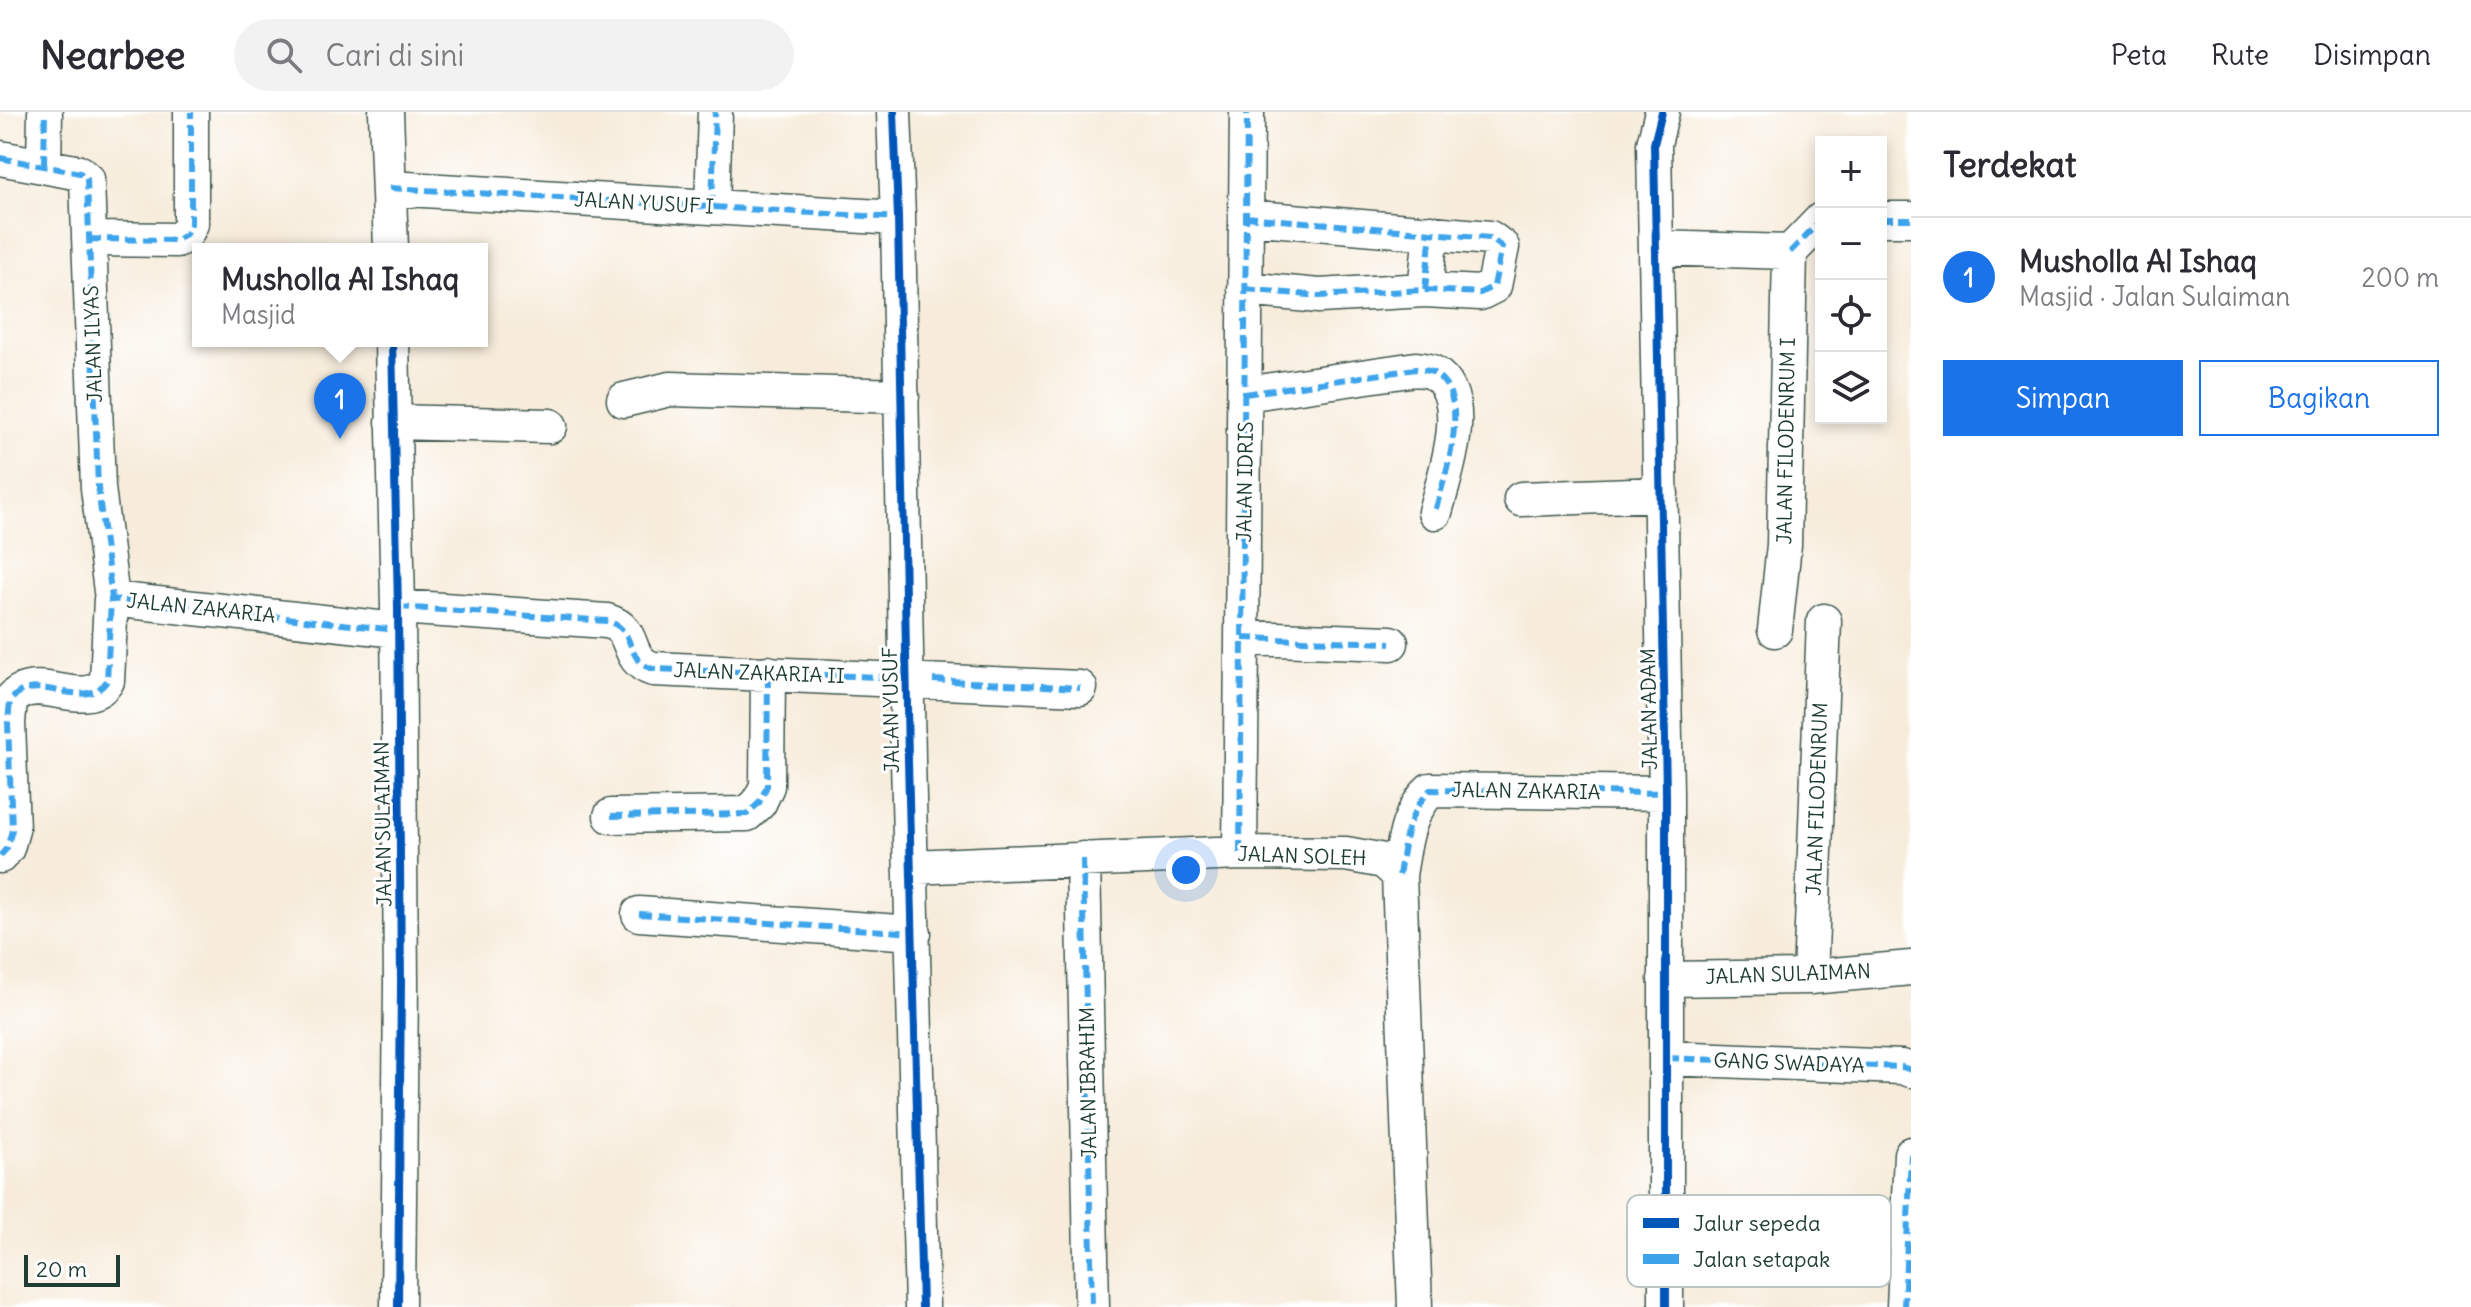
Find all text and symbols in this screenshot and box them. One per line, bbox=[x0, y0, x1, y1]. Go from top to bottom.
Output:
search box bbox=[234, 19, 794, 91]
text: Nearbee bbox=[40, 32, 186, 79]
icon: search bbox=[262, 33, 306, 77]
text: Cari di sini bbox=[326, 36, 464, 74]
text: Peta bbox=[2111, 37, 2167, 73]
text: Rute bbox=[2211, 37, 2269, 73]
text: Disimpan bbox=[2313, 37, 2431, 73]
map controls bbox=[1815, 136, 1887, 424]
button: + bbox=[1815, 136, 1887, 208]
text: Terdekat bbox=[1943, 143, 2076, 186]
street label: JALAN YUSUF I bbox=[574, 186, 714, 219]
button: − bbox=[1815, 208, 1887, 280]
text: Musholla Al Ishaq bbox=[2019, 242, 2257, 280]
popup bbox=[192, 243, 488, 347]
text: Musholla Al Ishaq bbox=[221, 260, 459, 298]
text: 1 bbox=[1964, 261, 1974, 294]
text: 200 m bbox=[2362, 261, 2439, 294]
button: locate bbox=[1815, 280, 1887, 352]
text: Masjid · Jalan Sulaiman bbox=[2019, 280, 2290, 313]
street label: JALAN ILYAS bbox=[78, 285, 107, 403]
text: Masjid bbox=[221, 298, 296, 331]
street label: JALAN FILODENRUM I bbox=[1771, 337, 1800, 545]
button: layers bbox=[1815, 352, 1887, 424]
button: Simpan bbox=[1943, 360, 2183, 436]
button: Bagikan bbox=[2199, 360, 2439, 436]
pin: 1 bbox=[314, 373, 366, 439]
street label: JALAN IDRIS bbox=[1231, 421, 1258, 543]
street label: JALAN ZAKARIA bbox=[126, 587, 277, 628]
street label: JALAN YUSUF bbox=[877, 647, 904, 773]
street label: JALAN ADAM bbox=[1635, 648, 1662, 770]
street label: JALAN ZAKARIA II bbox=[673, 657, 845, 688]
street label: JALAN FILODENRUM bbox=[1801, 702, 1832, 896]
street label: JALAN SULAIMAN bbox=[369, 741, 396, 907]
street label: JALAN ZAKARIA bbox=[1451, 777, 1601, 804]
street label: JALAN SOLEH bbox=[1237, 841, 1367, 870]
your location bbox=[1166, 850, 1206, 890]
street label: JALAN SULAIMAN bbox=[1705, 958, 1871, 989]
street label: JALAN IBRAHIM bbox=[1074, 1007, 1101, 1159]
street label: GANG SWADAYA bbox=[1713, 1047, 1865, 1078]
legend bbox=[1627, 1195, 1891, 1287]
text: Jalur sepeda bbox=[1693, 1209, 1820, 1237]
text: Jalan setapak bbox=[1693, 1245, 1830, 1273]
scale bar bbox=[24, 1251, 120, 1287]
text: 20 m bbox=[36, 1255, 87, 1283]

